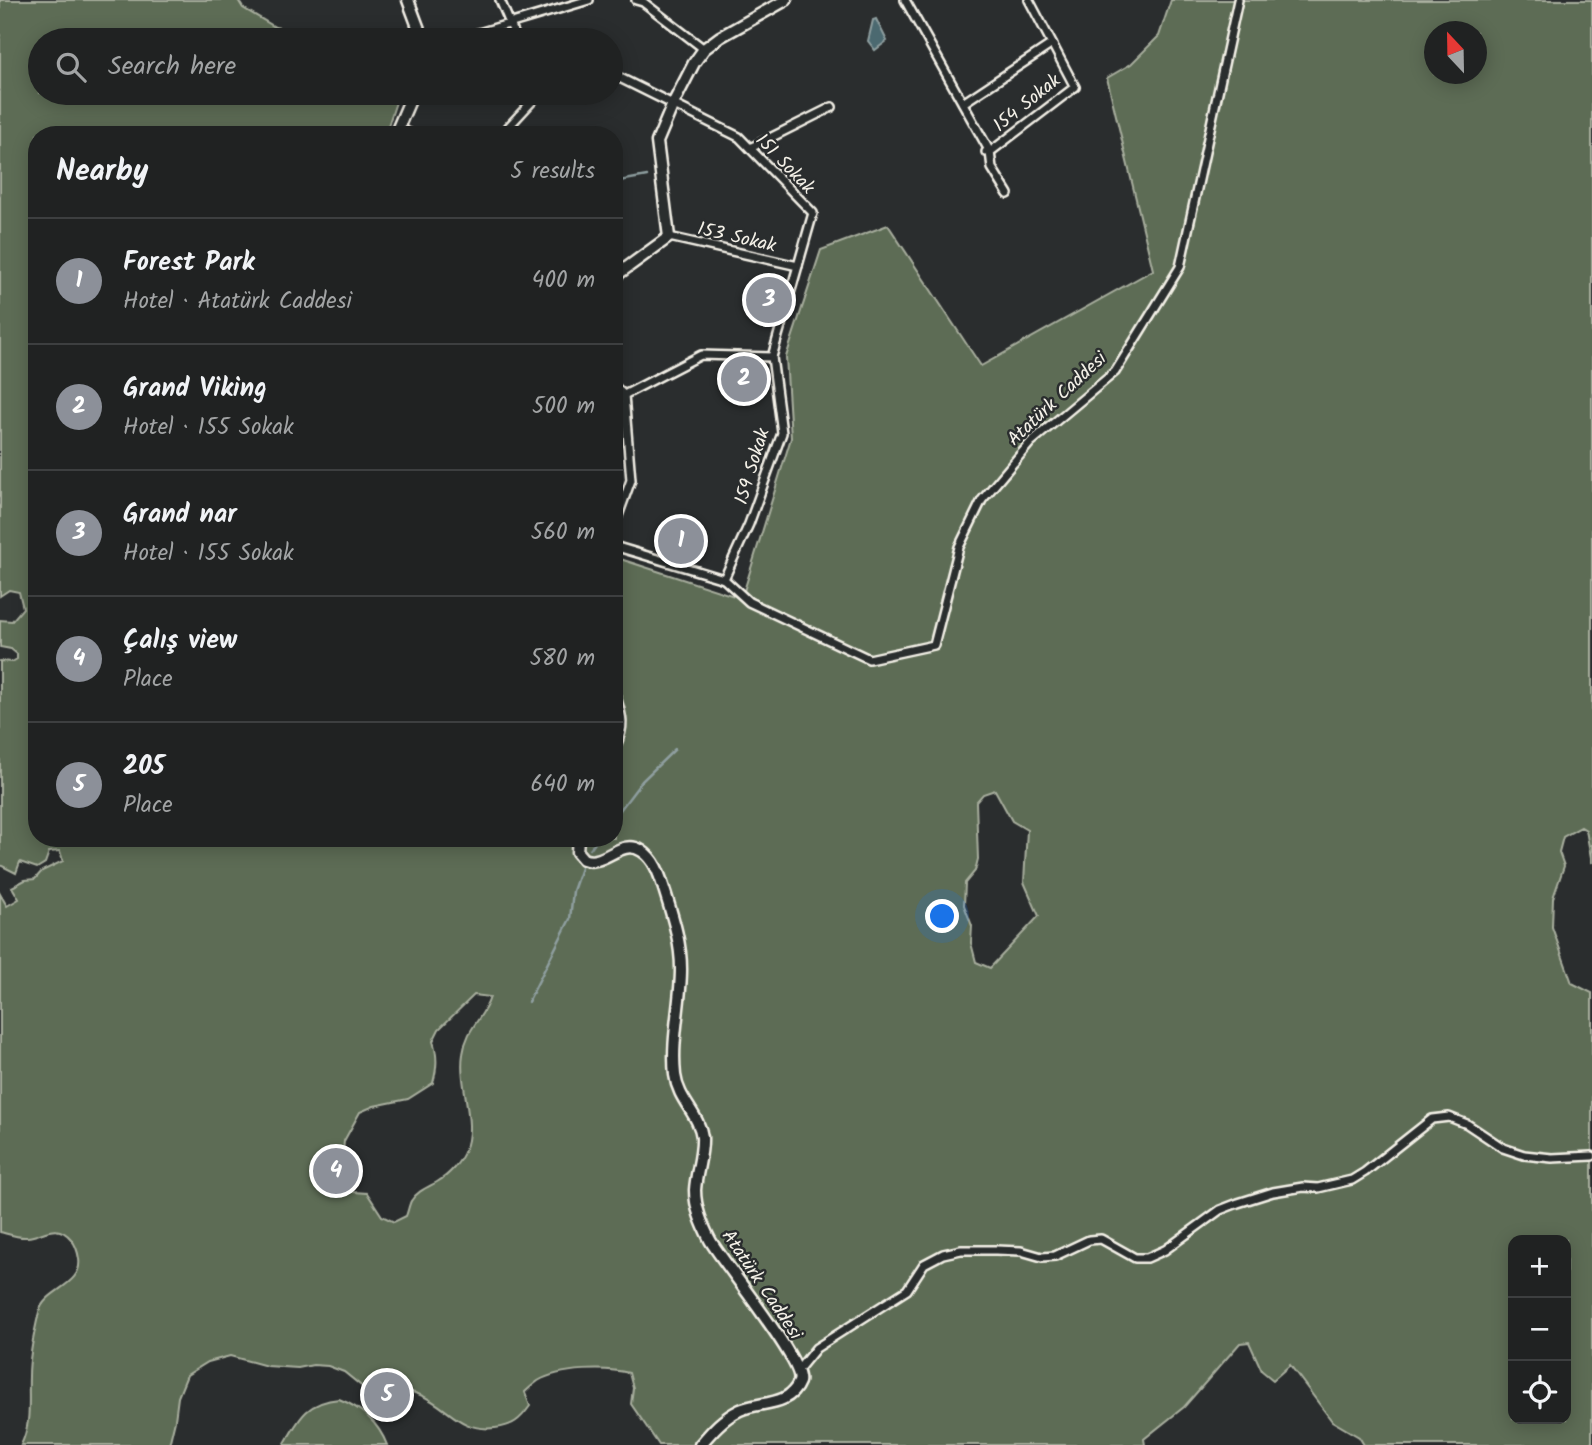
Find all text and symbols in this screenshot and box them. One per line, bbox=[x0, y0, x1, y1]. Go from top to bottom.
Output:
north arrow bbox=[1424, 21, 1487, 84]
search box bbox=[28, 28, 623, 105]
text: Search here bbox=[108, 46, 236, 88]
icon: search bbox=[52, 48, 90, 86]
street label: 154 Sokak bbox=[987, 67, 1068, 140]
street label: 151 Sokak bbox=[748, 127, 822, 202]
text: Nearby bbox=[56, 148, 148, 196]
text: 5 results bbox=[510, 154, 595, 190]
street label: 153 Sokak bbox=[694, 214, 779, 262]
text: Forest Park bbox=[123, 242, 255, 284]
text: 1 bbox=[76, 263, 82, 299]
text: 400 m bbox=[532, 263, 595, 299]
pin: 3 bbox=[746, 274, 792, 326]
text: Hotel · Atatürk Caddesi bbox=[123, 284, 352, 320]
street label: Atatürk Caddesi bbox=[1001, 344, 1115, 454]
pin: 2 bbox=[721, 353, 767, 405]
text: Grand Viking bbox=[123, 368, 267, 410]
text: 2 bbox=[72, 389, 86, 425]
text: 500 m bbox=[532, 389, 595, 425]
text: Hotel · 155 Sokak bbox=[123, 410, 294, 446]
street label: 159 Sokak bbox=[727, 425, 779, 509]
text: Grand nar bbox=[123, 494, 237, 536]
text: 3 bbox=[73, 515, 85, 551]
text: 560 m bbox=[531, 515, 595, 551]
pin: 1 bbox=[658, 515, 704, 567]
text: Hotel · 155 Sokak bbox=[123, 536, 294, 572]
text: Çalış view bbox=[123, 620, 237, 662]
text: 4 bbox=[73, 641, 85, 677]
text: 580 m bbox=[530, 641, 595, 677]
text: Place bbox=[123, 662, 173, 698]
text: 205 bbox=[123, 746, 165, 788]
text: 5 bbox=[73, 767, 85, 803]
text: 640 m bbox=[531, 767, 595, 803]
text: Place bbox=[123, 788, 173, 824]
your location bbox=[925, 899, 959, 933]
pin: 4 bbox=[313, 1145, 359, 1197]
street label: Atatürk Caddesi bbox=[713, 1224, 810, 1348]
map controls bbox=[1508, 1235, 1571, 1424]
button: + bbox=[1508, 1235, 1571, 1298]
button: − bbox=[1508, 1298, 1571, 1361]
button: locate bbox=[1508, 1361, 1571, 1424]
pin: 5 bbox=[364, 1369, 410, 1421]

